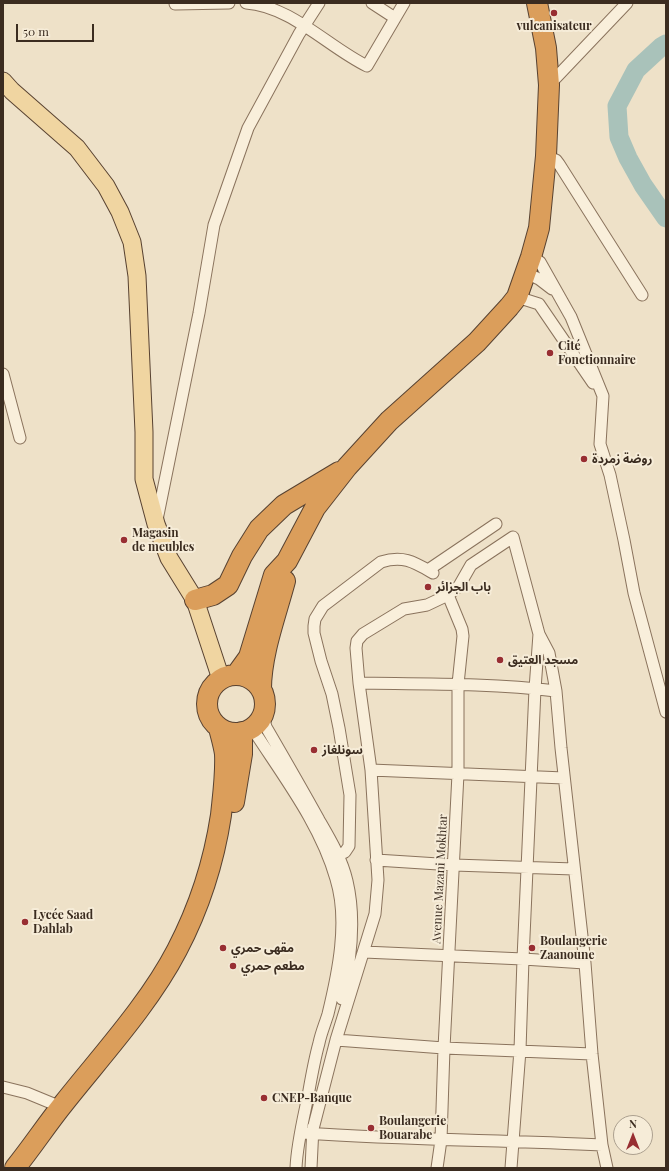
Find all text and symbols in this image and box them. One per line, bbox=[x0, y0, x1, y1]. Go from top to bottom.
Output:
marker: vulcanisateur bbox=[549, 8, 559, 18]
scale bar bbox=[18, 16, 96, 42]
place label: vulcanisateur bbox=[516, 19, 592, 33]
text: 50 m bbox=[23, 23, 49, 39]
place label: Cité Fonctionnaire bbox=[558, 339, 636, 367]
marker: Cité Fonctionnaire bbox=[545, 348, 555, 358]
place label: روضة زمردة bbox=[592, 452, 652, 466]
marker: روضة زمردة bbox=[579, 454, 589, 464]
place label: Magasin de meubles bbox=[132, 526, 194, 554]
marker: Magasin de meubles bbox=[119, 535, 129, 545]
place label: باب الجزائر bbox=[436, 580, 491, 594]
marker: باب الجزائر bbox=[423, 582, 433, 592]
place label: مسجد العتيق bbox=[508, 653, 578, 667]
marker: مسجد العتيق bbox=[495, 655, 505, 665]
place label: سونلغاز bbox=[322, 743, 363, 757]
marker: سونلغاز bbox=[309, 745, 319, 755]
street label: Avenue Mazani Mokhtar bbox=[429, 814, 451, 944]
place label: Lycée Saad Dahlab bbox=[33, 908, 93, 936]
marker: Lycée Saad Dahlab bbox=[20, 917, 30, 927]
place label: Boulangerie Zaanoune bbox=[540, 934, 607, 962]
place label: مقهى حمري bbox=[231, 941, 294, 955]
marker: مقهى حمري bbox=[218, 943, 228, 953]
marker: Boulangerie Zaanoune bbox=[527, 943, 537, 953]
place label: مطعم حمري bbox=[241, 959, 305, 973]
marker: مطعم حمري bbox=[228, 961, 238, 971]
place label: CNEP-Banque bbox=[272, 1091, 352, 1105]
marker: CNEP-Banque bbox=[259, 1093, 269, 1103]
place label: Boulangerie Bouarabe bbox=[379, 1114, 446, 1142]
north arrow bbox=[613, 1115, 653, 1155]
text: N bbox=[629, 1116, 637, 1131]
marker: Boulangerie Bouarabe bbox=[366, 1123, 376, 1133]

